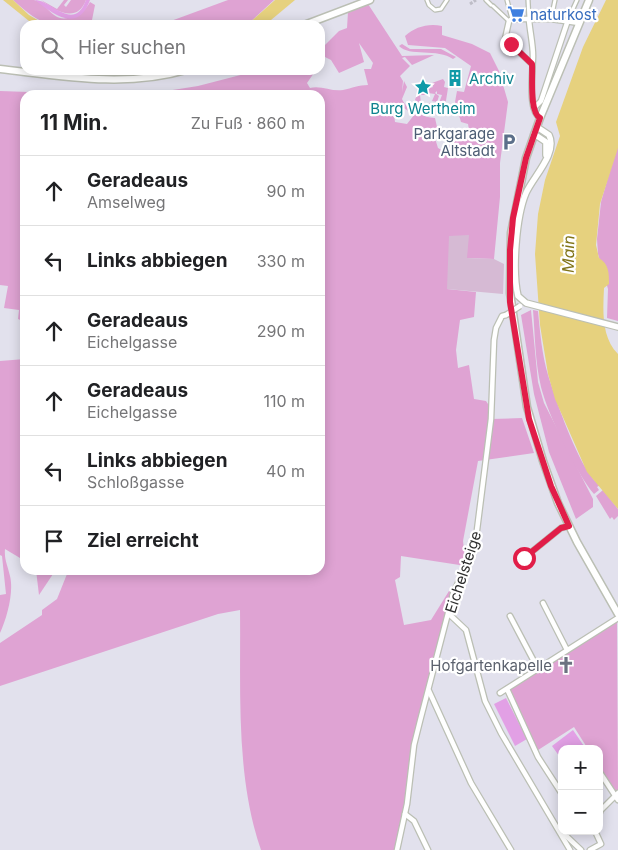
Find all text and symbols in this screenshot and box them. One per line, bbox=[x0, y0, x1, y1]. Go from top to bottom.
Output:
supermarket icon: naturkost bbox=[506, 4, 526, 24]
place label: naturkost bbox=[530, 5, 597, 24]
search box bbox=[20, 20, 325, 75]
route end bbox=[500, 33, 523, 56]
icon: search bbox=[38, 34, 66, 62]
text: Hier suchen bbox=[78, 36, 186, 59]
building icon: Archiv bbox=[445, 68, 465, 88]
place label: Archiv bbox=[469, 69, 515, 88]
place icon: Burg Wertheim bbox=[413, 77, 433, 97]
place label: Burg Wertheim bbox=[370, 99, 476, 118]
text: 11 Min. bbox=[40, 110, 108, 135]
text: Zu Fuß · 860 m bbox=[191, 113, 305, 133]
place label: Parkgarage Altstadt bbox=[414, 124, 495, 160]
parking icon: Parkgarage Altstadt bbox=[499, 132, 519, 152]
text: Geradeaus bbox=[87, 169, 188, 192]
icon: ahead bbox=[40, 177, 68, 205]
text: 90 m bbox=[266, 181, 305, 201]
text: Amselweg bbox=[87, 192, 166, 212]
water label: Main bbox=[558, 235, 578, 273]
icon: left bbox=[40, 247, 68, 275]
text: Links abbiegen bbox=[87, 249, 228, 272]
text: 330 m bbox=[257, 251, 305, 271]
text: Geradeaus bbox=[87, 309, 188, 332]
icon: ahead bbox=[40, 317, 68, 345]
text: 290 m bbox=[257, 321, 305, 341]
text: Eichelgasse bbox=[87, 332, 177, 352]
text: Geradeaus bbox=[87, 379, 188, 402]
icon: ahead bbox=[40, 387, 68, 415]
text: 110 m bbox=[263, 391, 305, 411]
text: Eichelgasse bbox=[87, 402, 177, 422]
text: Links abbiegen bbox=[87, 449, 228, 472]
icon: left bbox=[40, 457, 68, 485]
text: 40 m bbox=[266, 461, 305, 481]
text: Schloßgasse bbox=[87, 472, 184, 492]
icon: arrive bbox=[40, 527, 68, 555]
street label: Eichelsteige bbox=[441, 528, 485, 616]
text: Ziel erreicht bbox=[87, 529, 199, 552]
route start bbox=[513, 547, 536, 570]
church icon: Hofgartenkapelle bbox=[556, 655, 576, 675]
place label: Hofgartenkapelle bbox=[430, 656, 552, 675]
map controls bbox=[558, 745, 603, 835]
button: + bbox=[558, 745, 603, 790]
button: − bbox=[558, 790, 603, 835]

